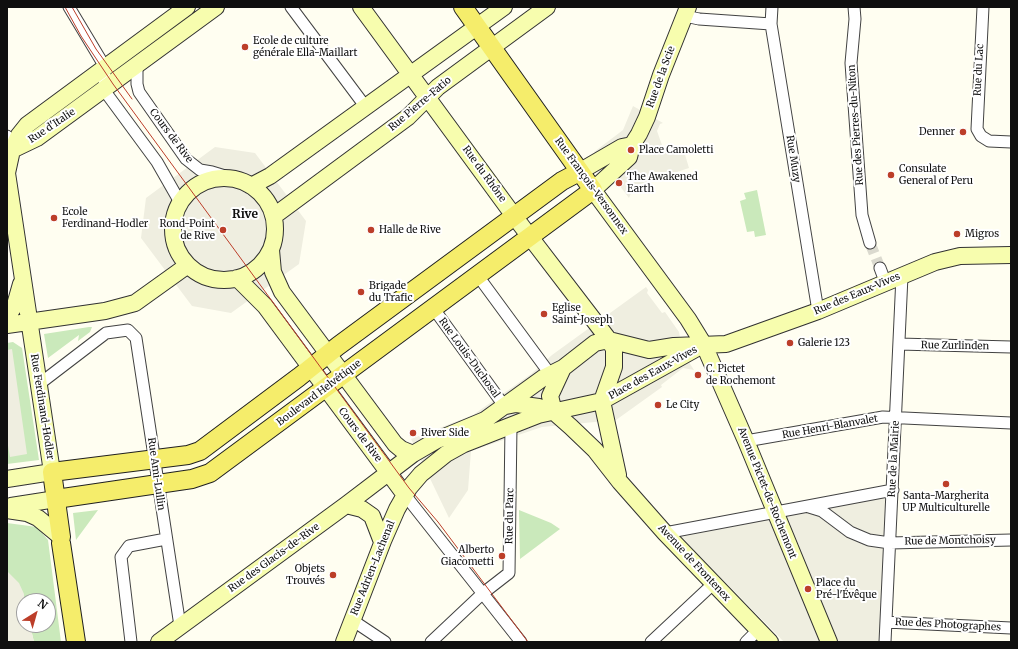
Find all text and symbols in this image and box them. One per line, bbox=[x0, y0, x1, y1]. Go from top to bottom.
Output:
place label: Ecole de culture générale Ella-Maillart bbox=[253, 35, 357, 58]
marker: Ecole de culture générale Ella-Maillart bbox=[240, 42, 250, 52]
street label: Rue du Lac bbox=[972, 44, 986, 96]
street label: Rue de la Scie bbox=[644, 45, 678, 109]
street label: Rue des Pierres-du-Niton bbox=[846, 64, 866, 186]
street label: Rue Pierre-Fatio bbox=[386, 74, 454, 134]
street label: Rue d'Italie bbox=[26, 106, 78, 146]
street label: Cours de Rive bbox=[147, 107, 195, 165]
place label: Denner bbox=[919, 126, 955, 138]
marker: Denner bbox=[958, 127, 968, 137]
street label: Rue Muzy bbox=[783, 134, 803, 184]
street label: Rue François-Versonnex bbox=[552, 135, 630, 237]
street label: Rue du Rhône bbox=[460, 144, 508, 204]
place label: Place Camoletti bbox=[639, 144, 713, 156]
marker: Place Camoletti bbox=[626, 145, 636, 155]
place label: Consulate General of Peru bbox=[899, 163, 973, 186]
marker: Consulate General of Peru bbox=[886, 170, 896, 180]
place label: The Awakened Earth bbox=[627, 171, 698, 194]
marker: The Awakened Earth bbox=[614, 178, 624, 188]
place label: Ecole Ferdinand-Hodler bbox=[62, 206, 148, 230]
district label: Rive bbox=[232, 208, 258, 222]
marker: Ecole Ferdinand-Hodler bbox=[49, 213, 59, 223]
place label: Rond-Point de Rive bbox=[160, 218, 215, 242]
place label: Halle de Rive bbox=[379, 224, 441, 236]
marker: Rond-Point de Rive bbox=[218, 225, 228, 235]
marker: Halle de Rive bbox=[366, 225, 376, 235]
place label: Migros bbox=[965, 228, 999, 240]
marker: Migros bbox=[952, 229, 962, 239]
street label: Rue des Eaux-Vives bbox=[812, 270, 902, 318]
place label: Brigade du Trafic bbox=[369, 280, 412, 304]
marker: Brigade du Trafic bbox=[356, 287, 366, 297]
place label: Eglise Saint-Joseph bbox=[552, 302, 613, 326]
marker: Eglise Saint-Joseph bbox=[539, 309, 549, 319]
street label: Rue Louis-Duchosal bbox=[436, 316, 502, 400]
place label: Galerie 123 bbox=[798, 337, 850, 349]
marker: Galerie 123 bbox=[785, 338, 795, 348]
street label: Rue Zurlinden bbox=[921, 339, 989, 353]
street label: Place des Eaux-Vives bbox=[607, 344, 699, 402]
street label: Rue Ferdinand-Hodler bbox=[28, 353, 56, 461]
street label: Boulevard Helvétique bbox=[275, 357, 363, 429]
place label: C. Pictet de Rochemont bbox=[706, 363, 775, 386]
marker: C. Pictet de Rochemont bbox=[693, 370, 703, 380]
place label: Le City bbox=[666, 399, 699, 411]
marker: Le City bbox=[653, 400, 663, 410]
street label: Cours de Rive bbox=[336, 406, 384, 464]
street label: Rue Henri-Blanvalet bbox=[781, 413, 879, 441]
street label: Rue de la Mairie bbox=[886, 420, 902, 498]
street label: Avenue Pictet-de-Rochemont bbox=[735, 425, 799, 561]
place label: River Side bbox=[421, 427, 469, 439]
marker: River Side bbox=[408, 428, 418, 438]
street label: Rue Ami-Lullin bbox=[145, 437, 167, 511]
marker: Santa-Margherita UP Multiculturelle bbox=[941, 479, 951, 489]
street label: Rue du Parc bbox=[504, 488, 516, 544]
place label: Santa-Margherita UP Multiculturelle bbox=[902, 490, 990, 514]
street label: Rue Adrien-Lachenal bbox=[348, 519, 398, 617]
street label: Rue des Glacis-de-Rive bbox=[226, 521, 322, 595]
street label: Avenue de Frontenex bbox=[655, 522, 733, 604]
street label: Rue de Montchoisy bbox=[904, 534, 996, 548]
place label: Alberto Giacometti bbox=[441, 544, 494, 568]
marker: Alberto Giacometti bbox=[497, 551, 507, 561]
place label: Objets Trouvés bbox=[286, 563, 325, 586]
marker: Objets Trouvés bbox=[328, 570, 338, 580]
place label: Place du Pré-l'Évêque bbox=[816, 577, 877, 600]
marker: Place du Pré-l'Évêque bbox=[803, 584, 813, 594]
north arrow bbox=[16, 593, 56, 633]
text: N bbox=[35, 596, 50, 612]
street label: Rue des Photographes bbox=[895, 616, 1001, 634]

